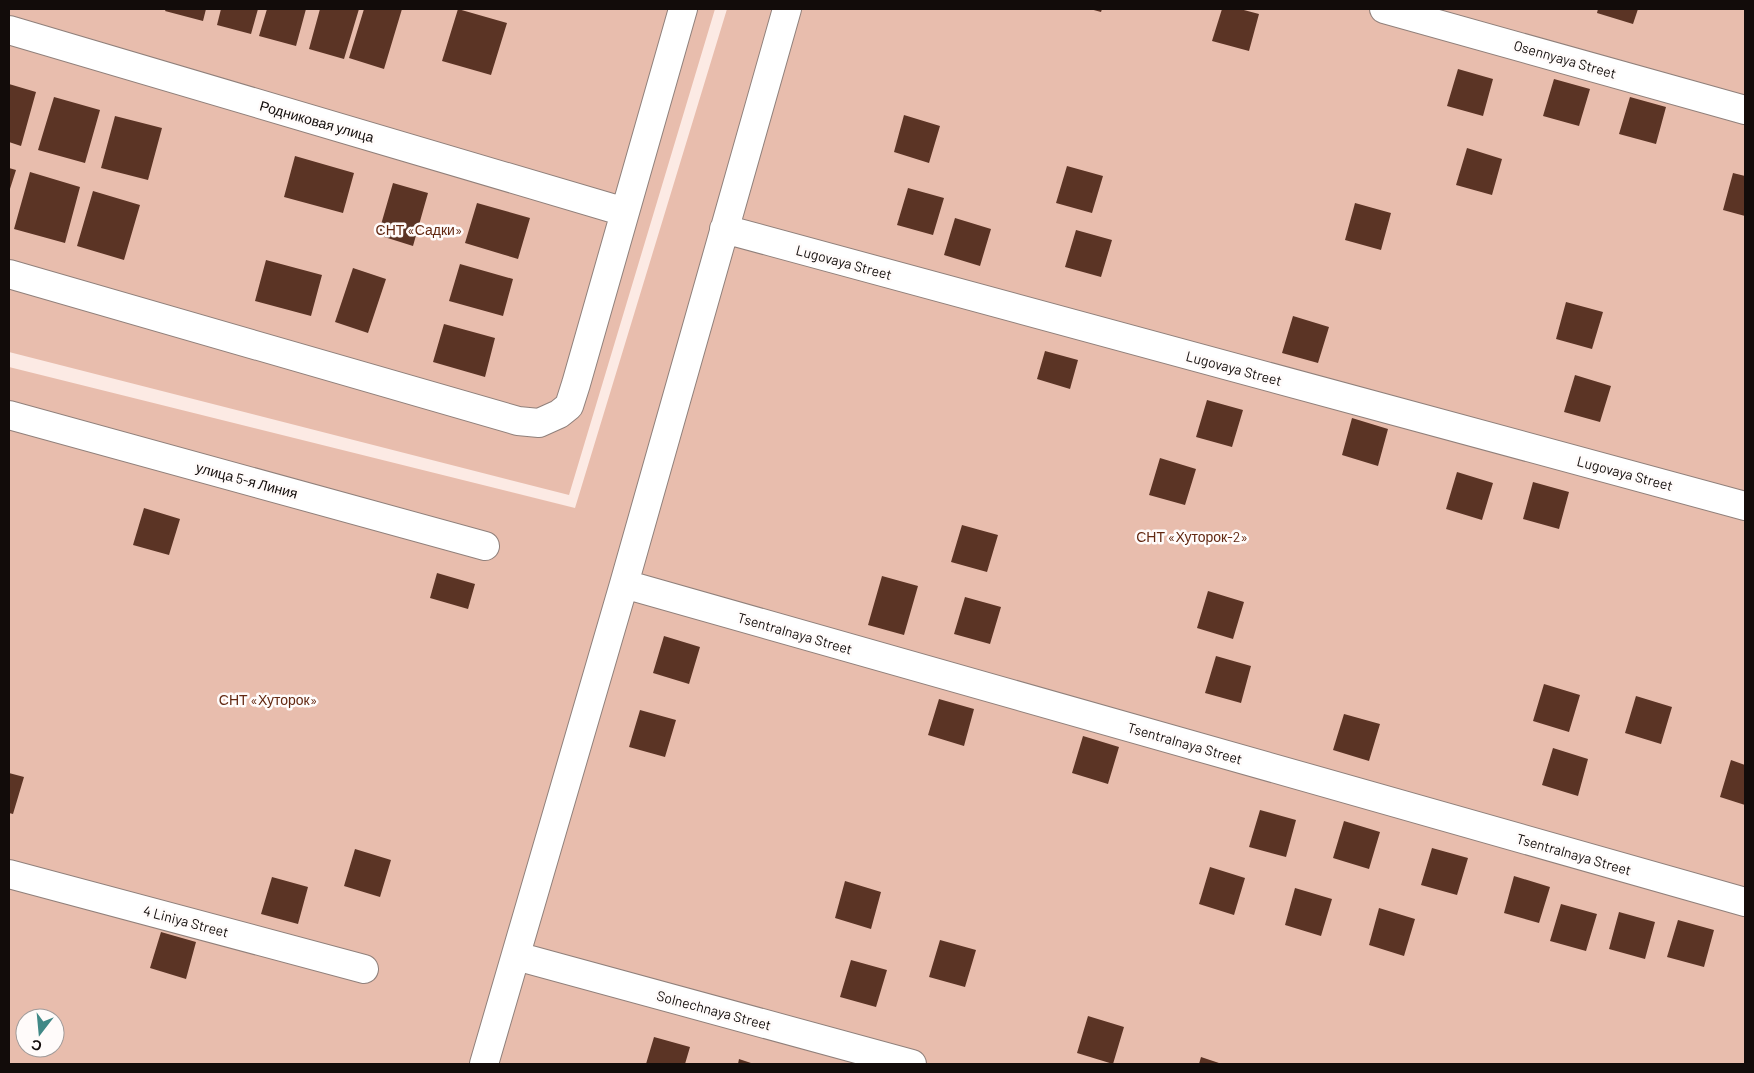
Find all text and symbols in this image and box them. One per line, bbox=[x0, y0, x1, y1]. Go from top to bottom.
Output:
street label: Osennyaya Street bbox=[1512, 36, 1618, 82]
street label: Родниковая улица bbox=[258, 97, 376, 145]
park label: СНТ «Садки» bbox=[376, 221, 462, 238]
street label: Lugovaya Street bbox=[794, 241, 894, 283]
street label: Lugovaya Street bbox=[1184, 347, 1284, 389]
street label: Lugovaya Street bbox=[1575, 452, 1675, 494]
street label: улица 5-я Линия bbox=[194, 458, 300, 502]
park label: СНТ «Хуторок-2» bbox=[1136, 528, 1248, 545]
street label: Tsentralnaya Street bbox=[736, 608, 854, 658]
park label: СНТ «Хуторок» bbox=[219, 691, 317, 708]
street label: Tsentralnaya Street bbox=[1126, 718, 1244, 768]
street label: Tsentralnaya Street bbox=[1515, 829, 1633, 879]
street label: 4 Liniya Street bbox=[141, 901, 231, 941]
street label: Solnechnaya Street bbox=[655, 987, 773, 1033]
north arrow bbox=[15, 1008, 65, 1058]
text: С bbox=[29, 1036, 43, 1056]

